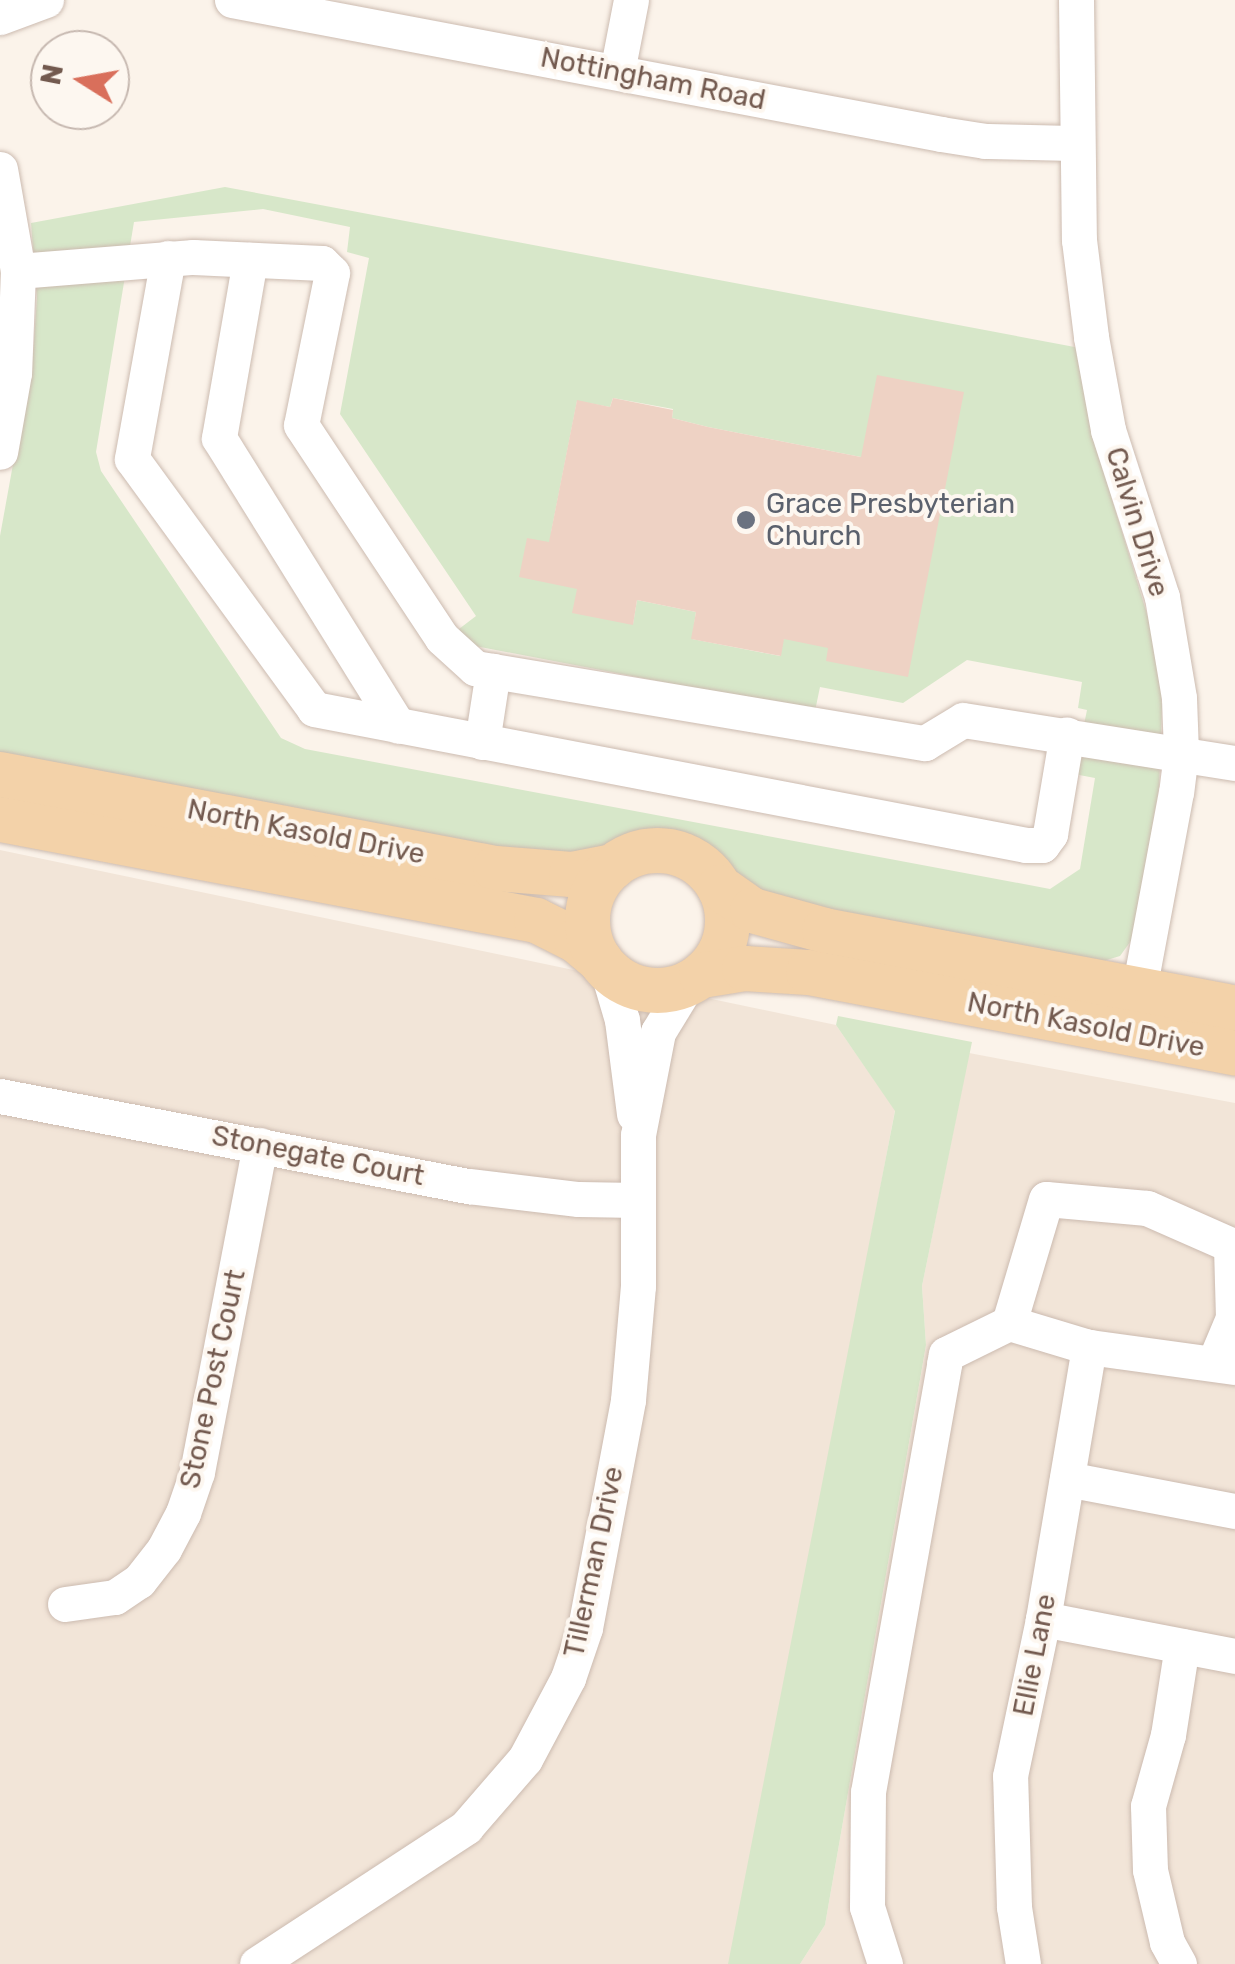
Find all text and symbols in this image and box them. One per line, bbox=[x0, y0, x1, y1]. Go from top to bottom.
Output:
north arrow bbox=[30, 30, 130, 130]
street label: Nottingham Road bbox=[538, 41, 768, 117]
text: N bbox=[34, 62, 70, 88]
street label: Calvin Drive bbox=[1098, 443, 1176, 601]
place label: Grace Presbyterian Church bbox=[766, 487, 1015, 553]
marker: Grace Presbyterian Church bbox=[735, 509, 757, 531]
street label: North Kasold Drive bbox=[184, 792, 428, 872]
street label: North Kasold Drive bbox=[964, 985, 1208, 1065]
street label: Stonegate Court bbox=[209, 1119, 427, 1193]
street label: Stone Post Court bbox=[173, 1266, 253, 1492]
street label: Tillerman Drive bbox=[557, 1463, 631, 1661]
street label: Ellie Lane bbox=[1007, 1591, 1063, 1719]

